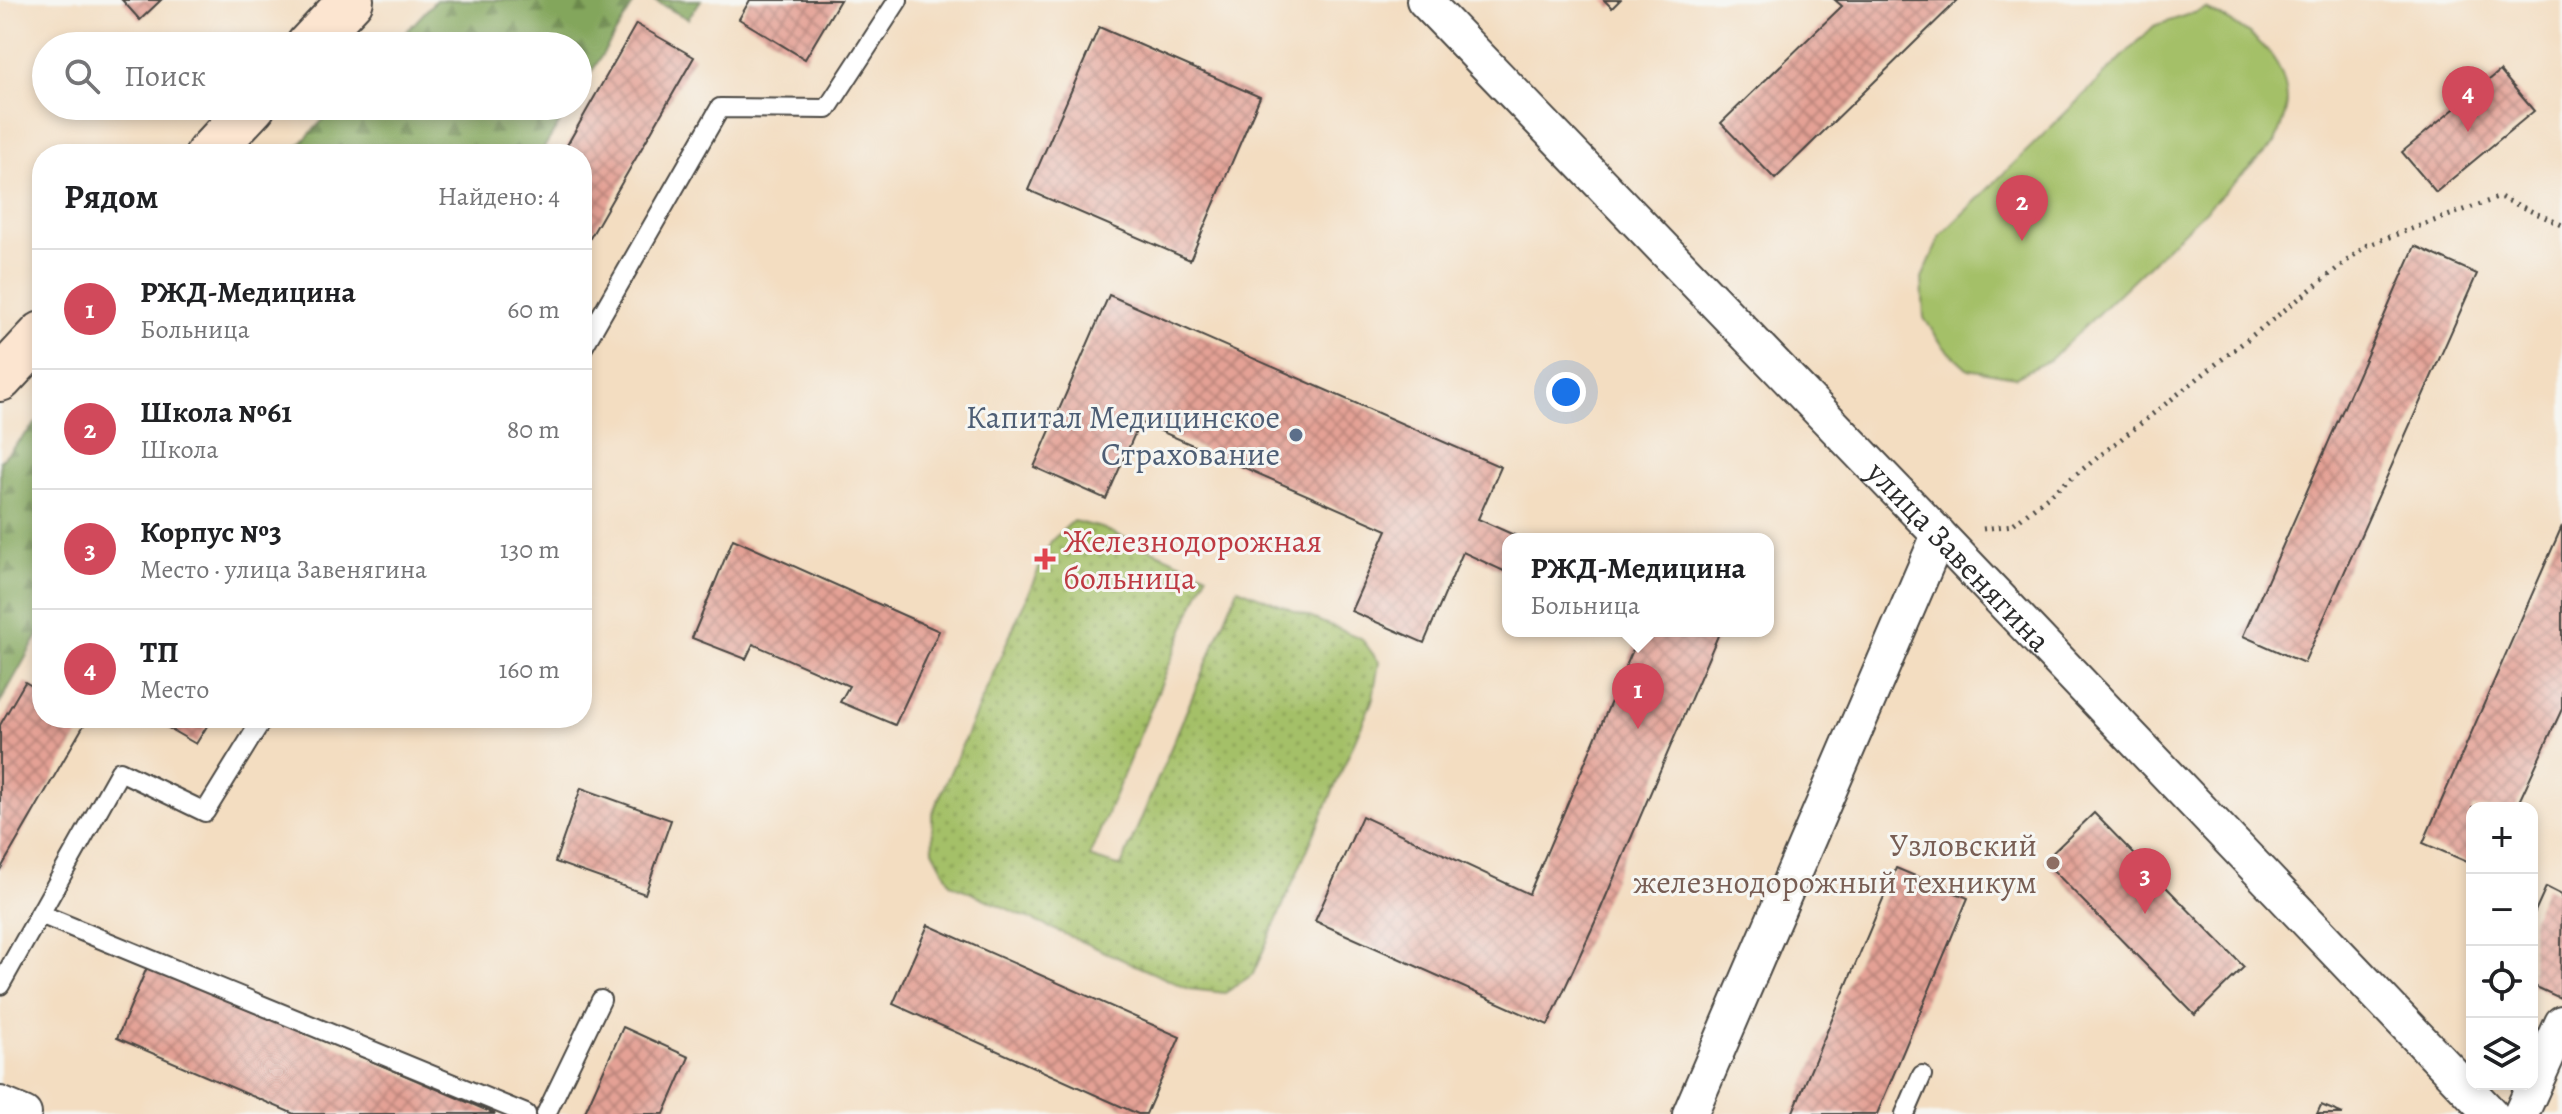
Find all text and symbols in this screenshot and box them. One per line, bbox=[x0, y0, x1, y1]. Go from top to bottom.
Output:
search box bbox=[32, 32, 592, 120]
icon: search bbox=[60, 54, 104, 98]
text: Поиск bbox=[124, 56, 206, 96]
pin: 4 bbox=[2442, 66, 2494, 132]
text: Рядом bbox=[64, 173, 158, 220]
pin: 2 bbox=[1996, 175, 2048, 241]
text: Найдено: 4 bbox=[438, 179, 560, 214]
text: РЖД-Медицина bbox=[140, 272, 356, 312]
text: 1 bbox=[85, 292, 95, 327]
text: 60 m bbox=[507, 292, 560, 327]
text: Больница bbox=[140, 312, 250, 347]
your location bbox=[1546, 372, 1586, 412]
text: Школа №61 bbox=[140, 392, 292, 432]
place label: Капитал Медицинское Страхование bbox=[966, 395, 1280, 476]
text: 2 bbox=[84, 412, 96, 447]
text: 80 m bbox=[507, 412, 560, 447]
marker: Капитал Медицинское Страхование bbox=[1287, 426, 1305, 444]
text: Школа bbox=[140, 432, 218, 467]
street label: улица Завенягина bbox=[1856, 450, 2061, 662]
text: Корпус №3 bbox=[140, 512, 282, 552]
place label: Железнодорожная больница bbox=[1063, 519, 1322, 600]
text: 3 bbox=[84, 532, 96, 567]
text: 130 m bbox=[500, 532, 560, 567]
popup bbox=[1502, 533, 1774, 637]
marker: Железнодорожная больница bbox=[1034, 548, 1056, 570]
text: РЖД-Медицина bbox=[1530, 548, 1746, 588]
text: Место · улица Завенягина bbox=[140, 552, 427, 587]
text: Больница bbox=[1530, 588, 1640, 623]
text: ТП bbox=[140, 632, 179, 672]
text: 4 bbox=[84, 652, 96, 687]
text: 160 m bbox=[498, 652, 560, 687]
pin: 1 bbox=[1612, 663, 1664, 729]
text: Место bbox=[140, 672, 209, 707]
map controls bbox=[2466, 802, 2538, 1090]
button: + bbox=[2466, 802, 2538, 874]
place label: Узловский железнодорожный техникум bbox=[1633, 823, 2037, 904]
pin: 3 bbox=[2119, 848, 2171, 914]
marker: Узловский железнодорожный техникум bbox=[2044, 854, 2062, 872]
button: − bbox=[2466, 874, 2538, 946]
button: locate bbox=[2466, 946, 2538, 1018]
button: layers bbox=[2466, 1018, 2538, 1090]

